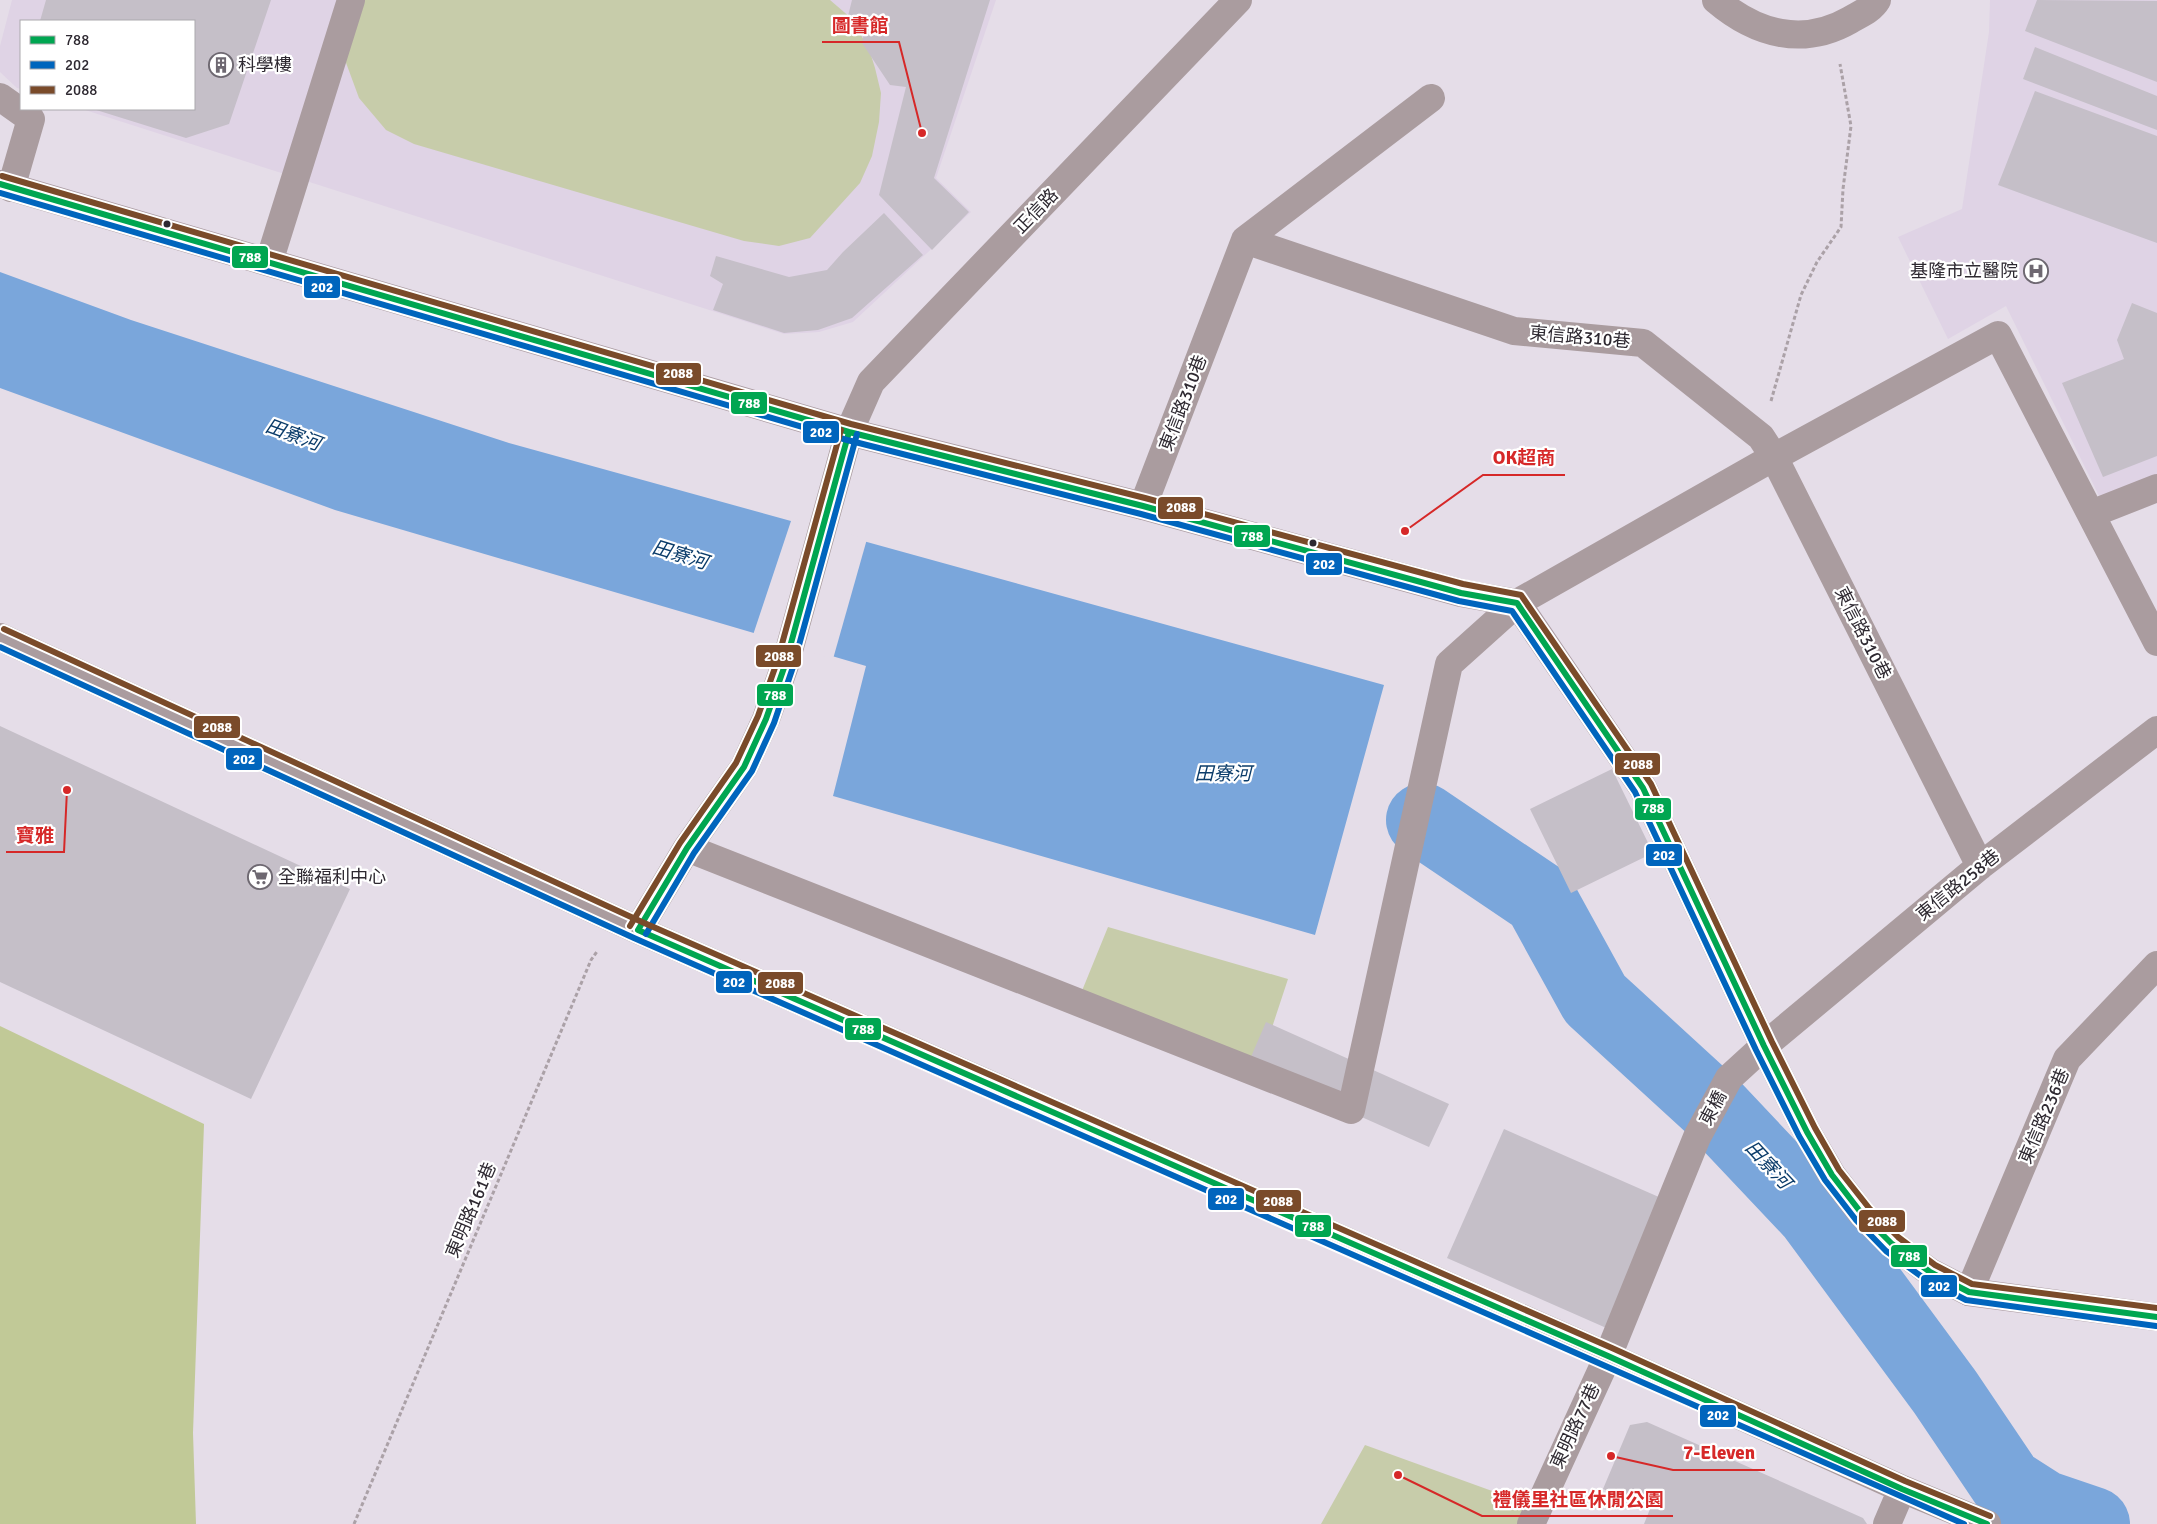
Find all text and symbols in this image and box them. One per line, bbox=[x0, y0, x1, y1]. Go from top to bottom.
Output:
callout: 圖書館 bbox=[822, 8, 899, 42]
text: 圖書館 bbox=[831, 14, 889, 38]
legend bbox=[20, 20, 195, 110]
text: 788 bbox=[65, 31, 89, 49]
building icon: 科學樓 bbox=[208, 52, 234, 78]
place label: 科學樓 bbox=[238, 54, 292, 76]
text: 202 bbox=[65, 56, 89, 74]
text: 2088 bbox=[65, 81, 97, 99]
street label: 正信路 bbox=[1009, 184, 1063, 238]
unlabelled marker bbox=[162, 219, 172, 229]
line badge: 788 bbox=[231, 245, 269, 269]
text: 788 bbox=[239, 249, 262, 266]
hospital icon: 基隆市立醫院 bbox=[2023, 258, 2049, 284]
place label: 基隆市立醫院 bbox=[1910, 260, 2018, 282]
line badge: 202 bbox=[303, 275, 341, 299]
text: 202 bbox=[311, 279, 333, 296]
street label: 東信路310巷 bbox=[1529, 322, 1631, 352]
street label: 東信路310巷 bbox=[1155, 352, 1211, 454]
line badge: 2088 bbox=[655, 362, 702, 386]
text: 2088 bbox=[663, 365, 694, 382]
line badge: 788 bbox=[730, 391, 768, 415]
text: 788 bbox=[738, 395, 761, 412]
water label: 田寮河 bbox=[262, 414, 328, 457]
line badge: 202 bbox=[802, 420, 840, 444]
text: 202 bbox=[810, 424, 832, 441]
callout: OK超商 bbox=[1483, 441, 1565, 475]
text: OK超商 bbox=[1493, 446, 1555, 470]
line badge: 2088 bbox=[1157, 496, 1204, 520]
text: 2088 bbox=[1166, 499, 1197, 516]
line badge: 788 bbox=[1233, 524, 1271, 548]
text: 788 bbox=[1241, 528, 1264, 545]
water label: 田寮河 bbox=[649, 535, 715, 576]
unlabelled marker bbox=[1308, 538, 1318, 548]
line badge: 202 bbox=[1305, 552, 1343, 576]
text: 202 bbox=[1313, 556, 1335, 573]
street label: 東信路310巷 bbox=[1830, 583, 1896, 683]
line badge: 2088 bbox=[755, 644, 802, 668]
text: 2088 bbox=[764, 648, 795, 665]
line badge: 788 bbox=[756, 683, 794, 707]
text: 788 bbox=[764, 687, 787, 704]
line badge: 2088 bbox=[193, 715, 241, 739]
text: 2088 bbox=[202, 719, 233, 736]
line badge: 202 bbox=[225, 747, 263, 771]
text: 202 bbox=[233, 751, 255, 768]
line badge: 2088 bbox=[1614, 752, 1661, 776]
text: 2088 bbox=[1623, 756, 1654, 773]
water label: 田寮河 bbox=[1194, 762, 1255, 786]
line badge: 788 bbox=[1634, 797, 1672, 821]
text: 788 bbox=[1642, 800, 1665, 817]
callout: 寶雅 bbox=[6, 818, 64, 852]
text: 寶雅 bbox=[16, 824, 54, 848]
line badge: 202 bbox=[1645, 843, 1683, 867]
street label: 東信路258巷 bbox=[1912, 845, 2004, 925]
text: 202 bbox=[1653, 847, 1675, 864]
supermarket icon: 全聯福利中心 bbox=[247, 864, 273, 890]
place label: 全聯福利中心 bbox=[278, 866, 386, 888]
line badge: 202 bbox=[715, 970, 753, 994]
line badge: 2088 bbox=[757, 971, 804, 995]
text: 202 bbox=[723, 974, 745, 991]
text: 2088 bbox=[765, 975, 796, 992]
line badge: 788 bbox=[844, 1017, 882, 1041]
text: 788 bbox=[852, 1021, 875, 1038]
street label: 東信路236巷 bbox=[2014, 1065, 2074, 1167]
street label: 東橋 bbox=[1695, 1087, 1731, 1129]
water label: 田寮河 bbox=[1740, 1136, 1799, 1197]
street label: 東明路161巷 bbox=[441, 1159, 501, 1261]
line badge: 202 bbox=[1207, 1187, 1245, 1211]
line badge: 2088 bbox=[1255, 1189, 1302, 1213]
text: 202 bbox=[1215, 1191, 1237, 1208]
text: 2088 bbox=[1263, 1193, 1294, 1210]
line badge: 2088 bbox=[1858, 1209, 1906, 1233]
text: 2088 bbox=[1867, 1213, 1898, 1230]
line badge: 788 bbox=[1294, 1214, 1332, 1238]
text: 788 bbox=[1302, 1218, 1325, 1235]
line badge: 788 bbox=[1890, 1244, 1928, 1268]
text: 788 bbox=[1898, 1248, 1921, 1265]
line badge: 202 bbox=[1920, 1274, 1958, 1298]
text: 202 bbox=[1928, 1278, 1950, 1295]
street label: 東明路77巷 bbox=[1546, 1380, 1604, 1472]
line badge: 202 bbox=[1699, 1404, 1737, 1428]
text: 202 bbox=[1707, 1407, 1729, 1424]
callout: 7-Eleven bbox=[1673, 1436, 1765, 1470]
text: 7-Eleven bbox=[1683, 1441, 1755, 1465]
callout: 禮儀里社區休閒公園 bbox=[1482, 1482, 1673, 1516]
text: 禮儀里社區休閒公園 bbox=[1492, 1488, 1664, 1512]

